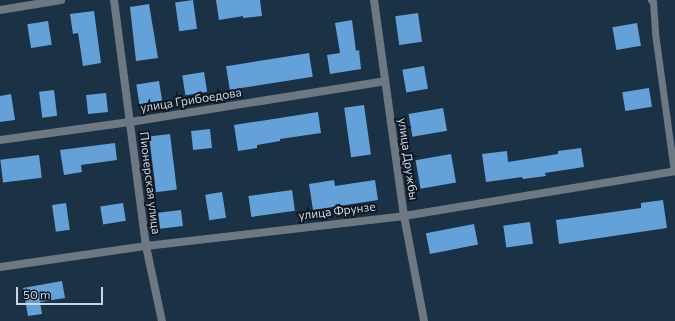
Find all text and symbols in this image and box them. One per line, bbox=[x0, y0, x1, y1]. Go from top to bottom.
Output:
street label: улица Грибоедова bbox=[139, 85, 243, 115]
street label: улица Дружбы bbox=[395, 117, 421, 201]
street label: Пионерская улица bbox=[137, 131, 163, 235]
street label: улица Фрунзе bbox=[298, 199, 376, 223]
scale bar bbox=[18, 279, 105, 305]
text: 50 m bbox=[23, 287, 51, 301]

